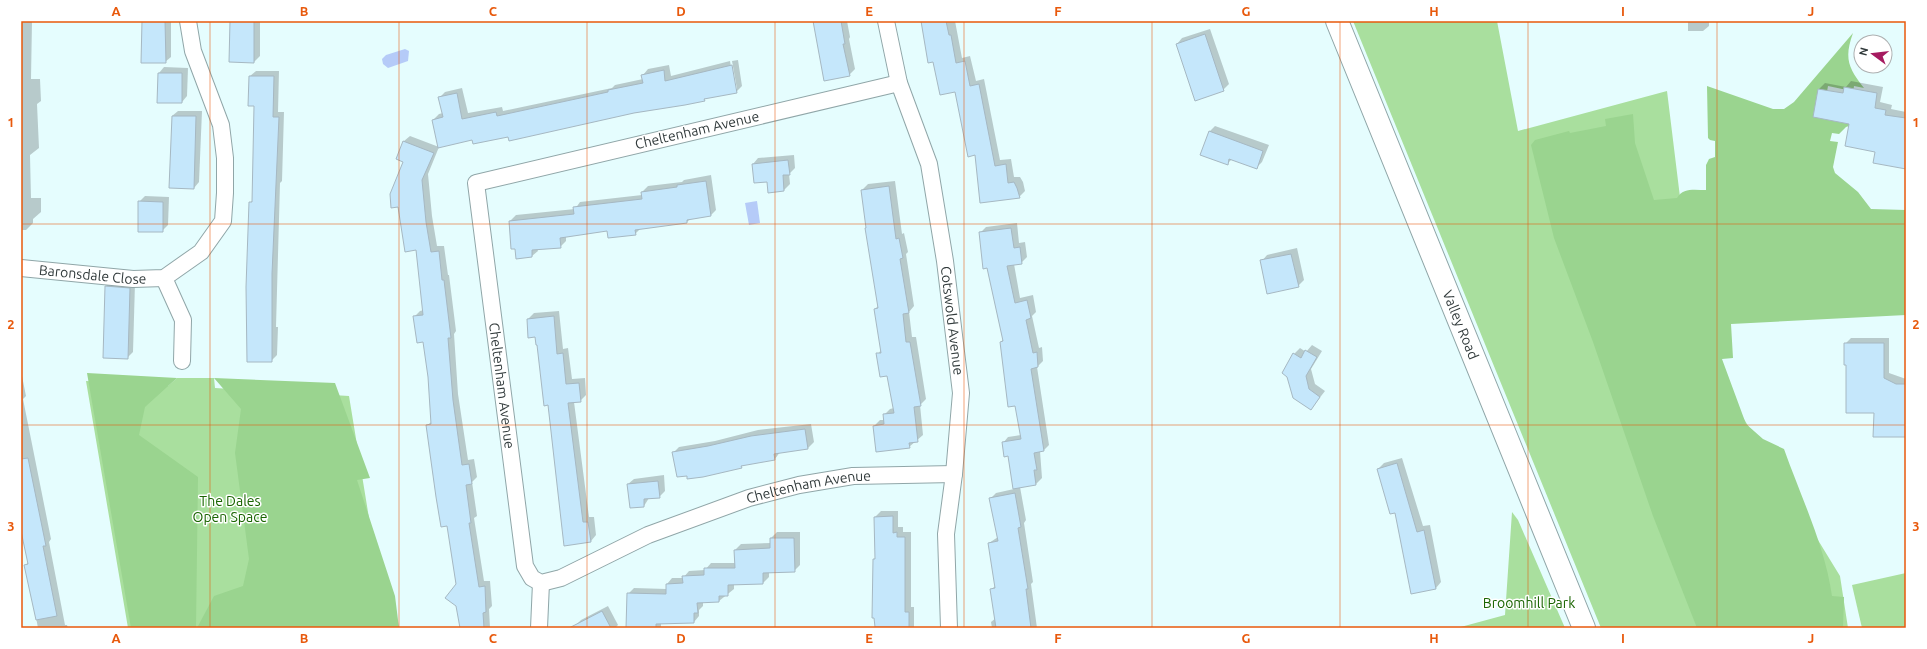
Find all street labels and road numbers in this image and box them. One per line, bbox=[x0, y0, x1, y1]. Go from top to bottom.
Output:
street label: Cheltenham Avenue bbox=[633, 108, 761, 152]
street label: Baronsdale Close bbox=[38, 262, 147, 287]
street label: Cotswold Avenue bbox=[938, 265, 967, 376]
street label: Valley Road bbox=[1439, 288, 1482, 362]
street label: Cheltenham Avenue bbox=[486, 322, 518, 450]
street label: Cheltenham Avenue bbox=[744, 468, 871, 506]

